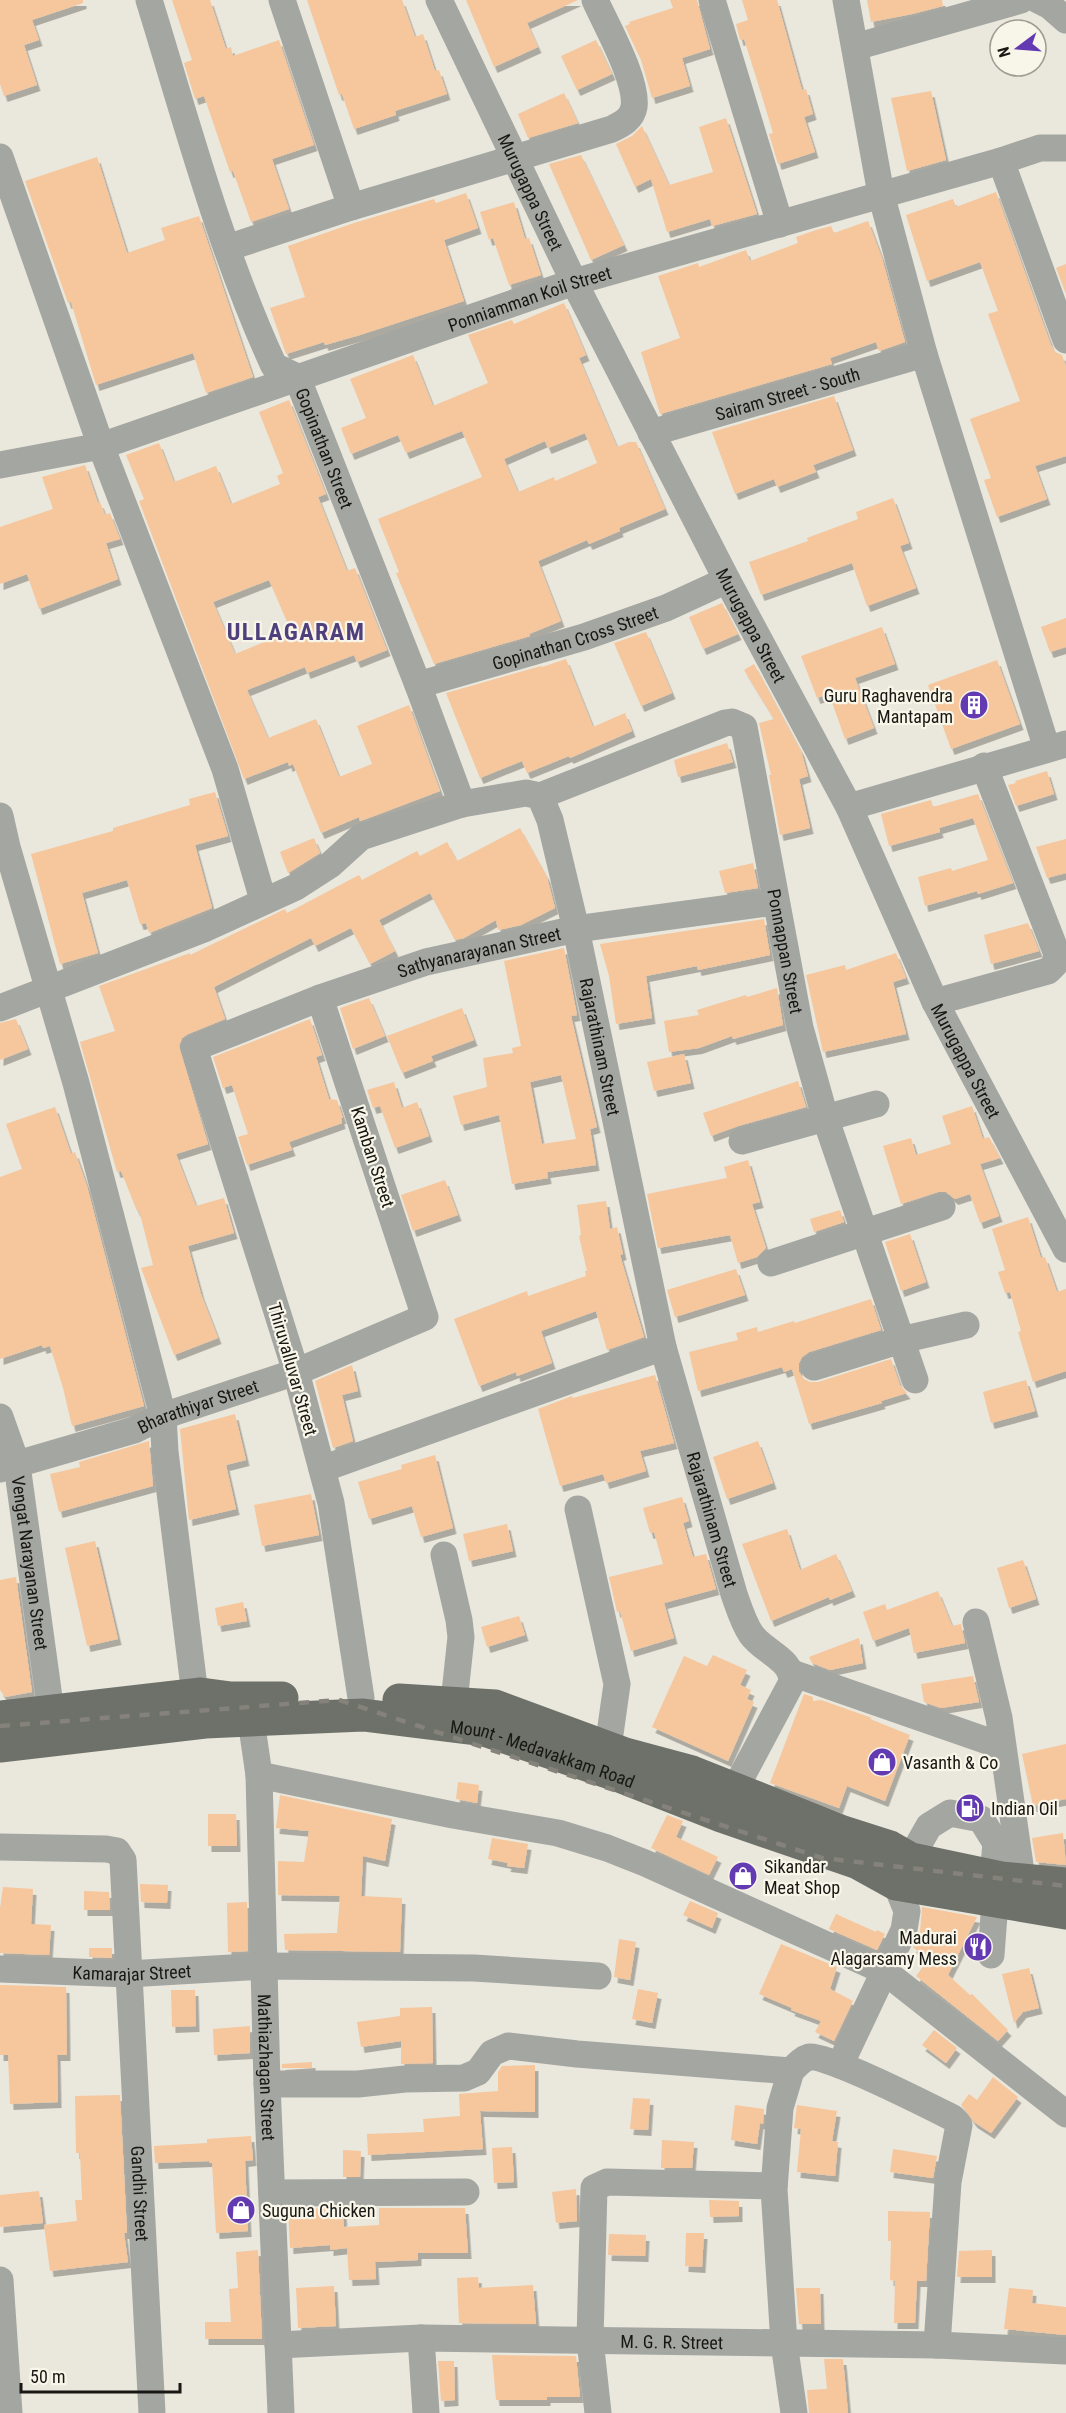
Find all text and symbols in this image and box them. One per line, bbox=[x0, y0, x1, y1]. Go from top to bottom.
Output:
north arrow bbox=[988, 18, 1048, 78]
text: N bbox=[994, 45, 1015, 59]
street label: Murugappa Street bbox=[494, 130, 568, 254]
street label: Ponniamman Koil Street bbox=[445, 262, 614, 335]
street label: Sairam Street - South bbox=[713, 363, 862, 424]
street label: Gopinathan Street bbox=[292, 385, 358, 511]
street label: Murugappa Street bbox=[712, 565, 791, 686]
street label: Gopinathan Cross Street bbox=[490, 601, 661, 674]
district label: ULLAGARAM bbox=[227, 618, 365, 646]
place label: Guru Raghavendra Mantapam bbox=[824, 685, 953, 727]
building icon: Guru Raghavendra Mantapam bbox=[958, 689, 990, 721]
street label: Ponnappan Street bbox=[764, 887, 808, 1015]
street label: Sathyanarayanan Street bbox=[394, 922, 563, 982]
street label: Rajarathinam Street bbox=[576, 976, 625, 1117]
street label: Murugappa Street bbox=[927, 1000, 1005, 1122]
street label: Kamban Street bbox=[347, 1104, 399, 1210]
street label: Thiruvalluvar Street bbox=[264, 1300, 322, 1438]
street label: Bharathiyar Street bbox=[134, 1375, 261, 1437]
street label: Rajarathinam Street bbox=[683, 1449, 742, 1590]
street label: Vengat Narayanan Street bbox=[8, 1475, 53, 1652]
street label: Mount - Medavakkam Road bbox=[449, 1715, 638, 1792]
shop icon: Vasanth & Co bbox=[866, 1746, 898, 1778]
place label: Vasanth & Co bbox=[903, 1752, 998, 1773]
fuel station icon: Indian Oil bbox=[954, 1792, 986, 1824]
place label: Indian Oil bbox=[991, 1798, 1058, 1819]
place label: Sikandar Meat Shop bbox=[764, 1856, 840, 1898]
shop icon: Sikandar Meat Shop bbox=[727, 1860, 759, 1892]
place label: Madurai Alagarsamy Mess bbox=[830, 1927, 957, 1969]
restaurant icon: Madurai Alagarsamy Mess bbox=[962, 1931, 994, 1963]
street label: Kamarajar Street bbox=[72, 1960, 192, 1985]
street label: Mathiazhagan Street bbox=[254, 1994, 280, 2141]
street label: Gandhi Street bbox=[127, 2145, 153, 2242]
shop icon: Suguna Chicken bbox=[225, 2194, 257, 2226]
place label: Suguna Chicken bbox=[262, 2200, 376, 2221]
street label: M. G. R. Street bbox=[620, 2330, 723, 2353]
scale bar bbox=[21, 2356, 180, 2394]
text: 50 m bbox=[30, 2366, 65, 2387]

